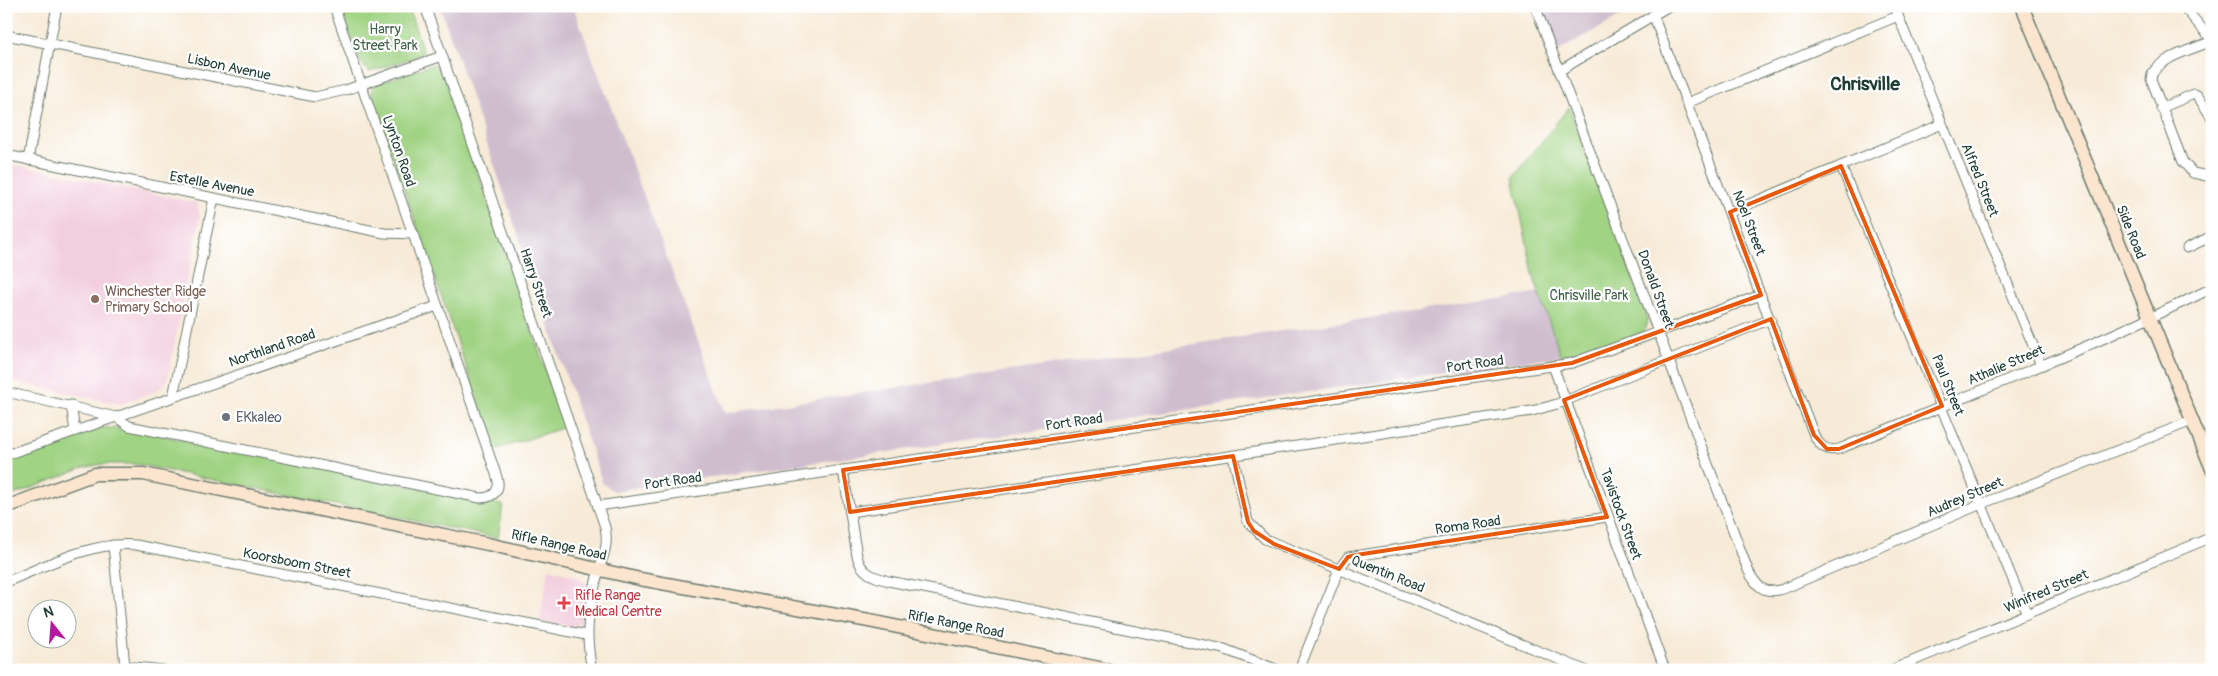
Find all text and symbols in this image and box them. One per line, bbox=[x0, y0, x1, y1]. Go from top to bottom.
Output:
park label: Harry Street Park bbox=[352, 21, 418, 54]
street label: Lisbon Avenue bbox=[186, 50, 272, 84]
district label: Chrisville bbox=[1830, 72, 1900, 96]
street label: Lynton Road bbox=[379, 113, 419, 189]
street label: Alfred Street bbox=[1958, 141, 2003, 219]
street label: Estelle Avenue bbox=[168, 167, 256, 201]
street label: Noel Street bbox=[1729, 188, 1769, 258]
street label: Side Road bbox=[2113, 203, 2150, 262]
street label: Harry Street bbox=[516, 246, 556, 320]
street label: Donald Street bbox=[1634, 248, 1678, 331]
place label: Winchester Ridge Primary School bbox=[105, 283, 206, 316]
park label: Chrisville Park bbox=[1550, 287, 1629, 304]
marker: Winchester Ridge Primary School bbox=[89, 293, 101, 305]
street label: Northland Road bbox=[226, 325, 318, 371]
street label: Athalie Street bbox=[1965, 341, 2047, 389]
street label: Port Road bbox=[1445, 352, 1505, 376]
street label: Paul Street bbox=[1928, 352, 1968, 419]
place label: EKkaleo bbox=[236, 409, 282, 426]
street label: Port Road bbox=[1044, 410, 1104, 434]
marker: EKkaleo bbox=[220, 411, 232, 423]
street label: Tavistock Street bbox=[1597, 466, 1645, 562]
street label: Port Road bbox=[643, 469, 703, 493]
street label: Audrey Street bbox=[1924, 473, 2006, 521]
street label: Roma Road bbox=[1434, 512, 1502, 538]
street label: Rifle Range Road bbox=[510, 526, 609, 564]
street label: Koorsboom Street bbox=[242, 544, 353, 582]
street label: Quentin Road bbox=[1349, 552, 1427, 597]
street label: Winifred Street bbox=[2001, 565, 2091, 616]
place label: Rifle Range Medical Centre bbox=[575, 587, 662, 620]
marker: Rifle Range Medical Centre bbox=[557, 596, 571, 610]
north arrow bbox=[28, 598, 78, 648]
text: N bbox=[41, 603, 55, 622]
street label: Rifle Range Road bbox=[906, 606, 1006, 642]

